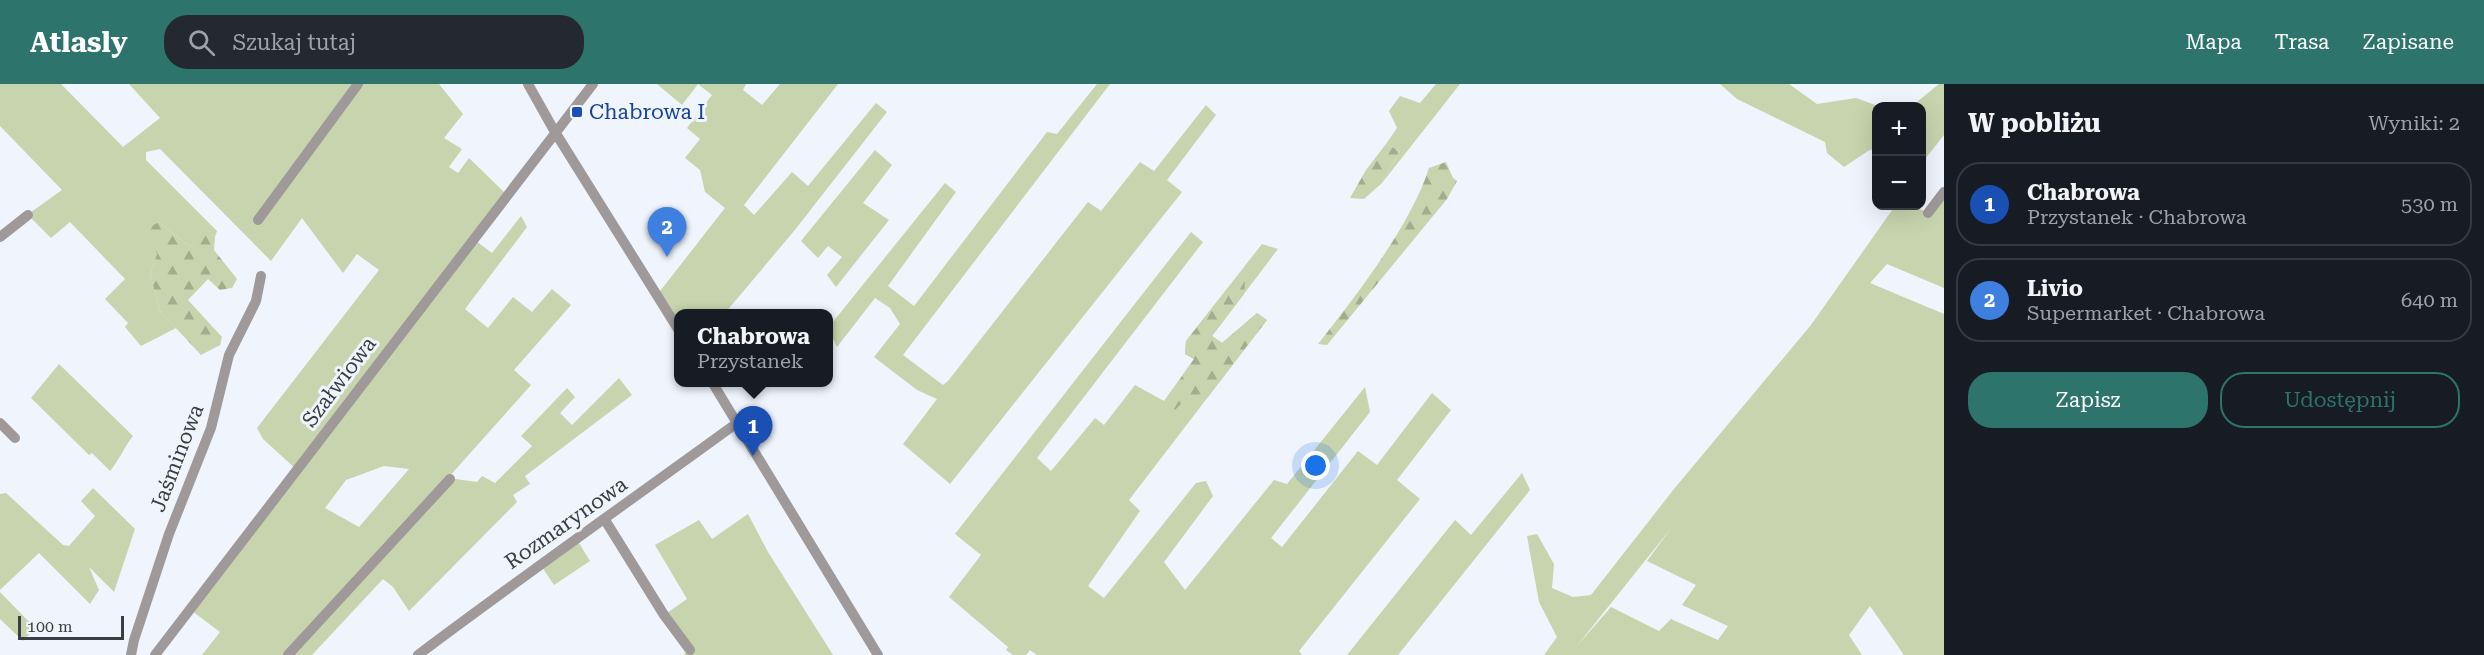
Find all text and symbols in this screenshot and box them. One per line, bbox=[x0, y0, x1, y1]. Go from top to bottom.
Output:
search box bbox=[164, 15, 584, 69]
text: Atlasly bbox=[30, 26, 128, 59]
icon: search bbox=[185, 26, 218, 59]
text: Szukaj tutaj bbox=[233, 30, 356, 55]
text: Mapa bbox=[2185, 30, 2242, 54]
text: Trasa bbox=[2275, 30, 2329, 54]
text: Zapisane bbox=[2362, 30, 2454, 54]
place label: Chabrowa I bbox=[589, 100, 705, 124]
map controls bbox=[1872, 102, 1926, 210]
button: + bbox=[1872, 102, 1926, 156]
marker: Chabrowa I bbox=[570, 105, 584, 119]
text: W pobliżu bbox=[1968, 108, 2101, 138]
text: Wyniki: 2 bbox=[2369, 111, 2460, 135]
button: − bbox=[1872, 156, 1926, 210]
text: Chabrowa bbox=[2027, 180, 2140, 205]
text: 1 bbox=[1984, 192, 1995, 216]
text: 530 m bbox=[2401, 192, 2458, 216]
text: Przystanek · Chabrowa bbox=[2027, 205, 2247, 229]
pin: 2 bbox=[648, 208, 686, 257]
text: Livio bbox=[2027, 276, 2083, 301]
text: 2 bbox=[1984, 288, 1995, 312]
text: 640 m bbox=[2401, 288, 2458, 312]
text: Supermarket · Chabrowa bbox=[2027, 301, 2265, 325]
popup bbox=[674, 309, 833, 387]
text: Chabrowa bbox=[697, 324, 810, 349]
street label: Szałwiowa bbox=[297, 332, 381, 432]
text: Przystanek bbox=[697, 349, 803, 373]
button: Zapisz bbox=[1968, 372, 2208, 428]
button: Udostępnij bbox=[2220, 372, 2460, 428]
street label: Jaśminowa bbox=[146, 400, 209, 515]
pin: 1 bbox=[734, 406, 772, 456]
your location bbox=[1301, 451, 1330, 480]
street label: Rozmarynowa bbox=[500, 472, 632, 574]
scale bar bbox=[18, 613, 124, 640]
text: 100 m bbox=[27, 617, 73, 636]

